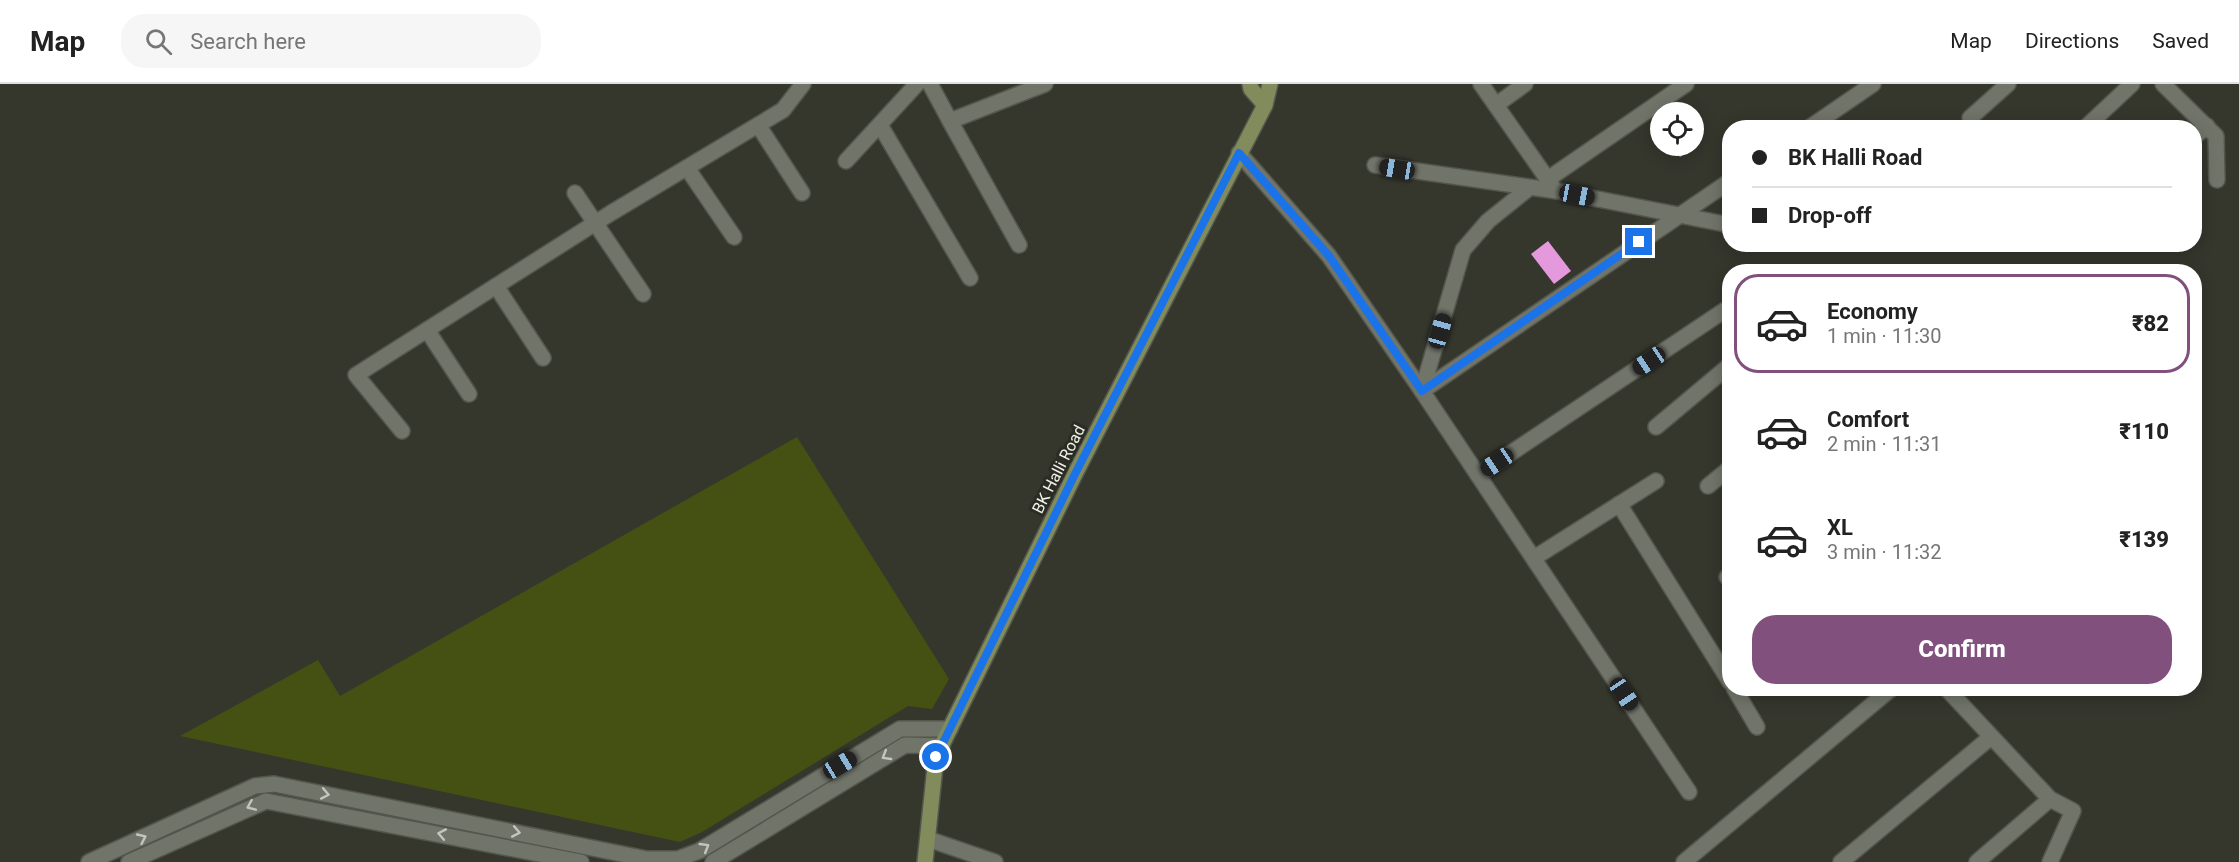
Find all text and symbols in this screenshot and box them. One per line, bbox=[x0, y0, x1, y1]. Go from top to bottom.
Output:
search box bbox=[121, 14, 541, 68]
text: Map bbox=[30, 25, 85, 58]
icon: search bbox=[142, 25, 175, 58]
text: Search here bbox=[190, 29, 306, 54]
text: Map bbox=[1950, 29, 1992, 53]
text: Directions bbox=[2025, 29, 2119, 53]
text: Saved bbox=[2152, 29, 2209, 53]
map controls bbox=[1650, 102, 1704, 156]
button: locate bbox=[1650, 102, 1704, 156]
text: BK Halli Road bbox=[1788, 145, 1922, 170]
car bbox=[1378, 157, 1416, 181]
car bbox=[1558, 183, 1596, 207]
text: Drop-off bbox=[1788, 203, 1872, 228]
route end bbox=[1625, 228, 1652, 255]
icon: car bbox=[1755, 297, 1809, 351]
text: Economy bbox=[1827, 299, 1918, 324]
car bbox=[1426, 311, 1454, 351]
text: ₹82 bbox=[2132, 311, 2169, 336]
text: 1 min · 11:30 bbox=[1827, 324, 1942, 348]
car bbox=[1629, 343, 1669, 379]
icon: car bbox=[1755, 405, 1809, 459]
text: Comfort bbox=[1827, 407, 1909, 432]
text: ₹110 bbox=[2119, 419, 2169, 444]
street label: BK Halli Road bbox=[1028, 422, 1089, 517]
text: 2 min · 11:31 bbox=[1827, 432, 1942, 456]
car bbox=[1477, 444, 1517, 480]
icon: car bbox=[1755, 513, 1809, 567]
text: XL bbox=[1827, 515, 1853, 540]
text: ₹139 bbox=[2119, 527, 2169, 552]
text: 3 min · 11:32 bbox=[1827, 540, 1942, 564]
button: Confirm bbox=[1752, 615, 2172, 684]
car bbox=[1606, 674, 1642, 714]
route start bbox=[922, 743, 949, 770]
car bbox=[820, 748, 860, 782]
one-way arrow bbox=[882, 749, 892, 761]
one-way arrow bbox=[320, 787, 330, 800]
one-way arrow bbox=[246, 799, 257, 811]
one-way arrow bbox=[511, 825, 521, 838]
one-way arrow bbox=[437, 828, 447, 841]
one-way arrow bbox=[136, 833, 147, 845]
one-way arrow bbox=[699, 842, 709, 854]

